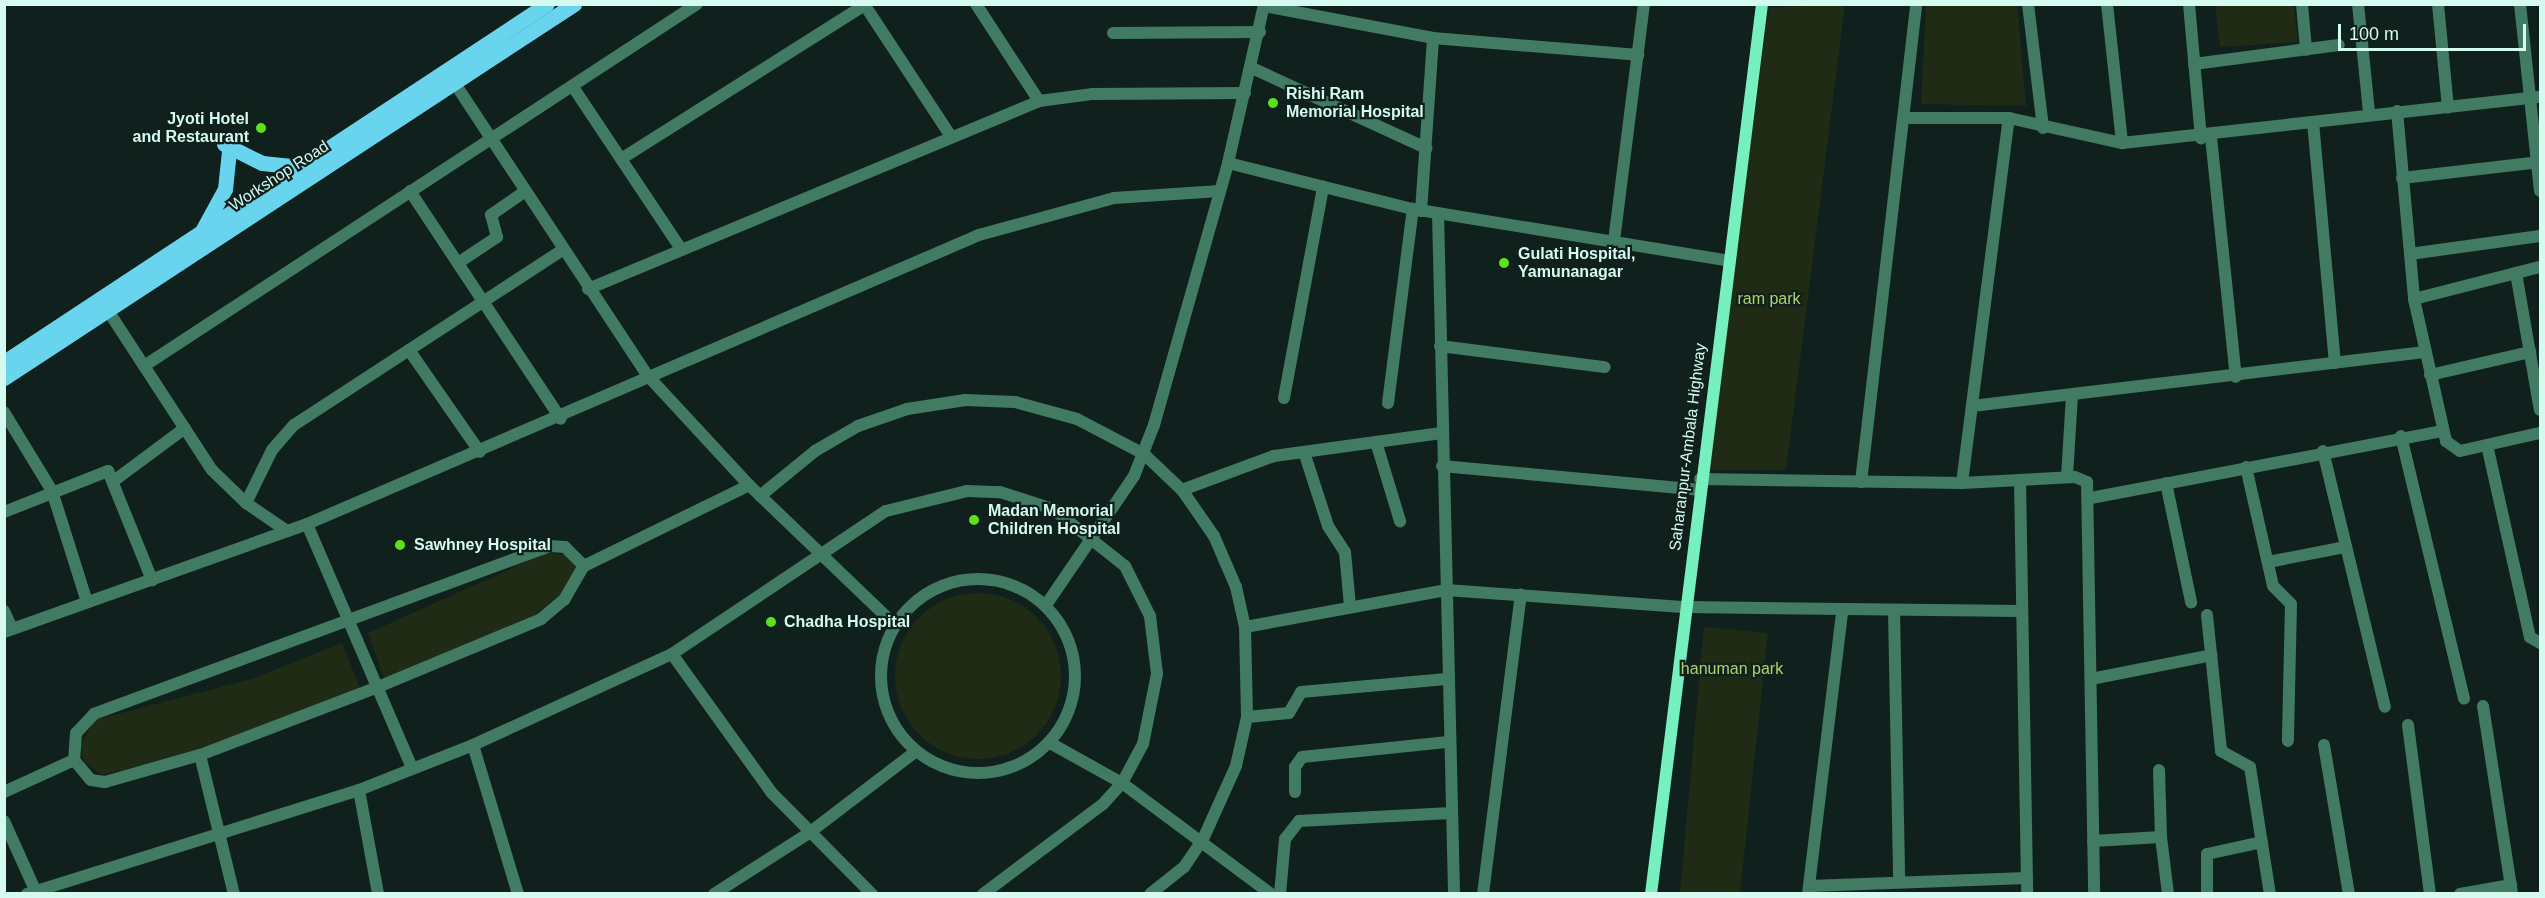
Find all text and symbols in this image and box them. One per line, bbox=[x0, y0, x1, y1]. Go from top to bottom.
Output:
scale bar bbox=[2341, 12, 2528, 50]
text: 100 m bbox=[2349, 24, 2399, 44]
place label: Rishi Ram Memorial Hospital bbox=[1286, 84, 1424, 122]
marker: Rishi Ram Memorial Hospital bbox=[1264, 94, 1282, 112]
place label: Jyoti Hotel and Restaurant bbox=[133, 109, 249, 147]
marker: Jyoti Hotel and Restaurant bbox=[254, 121, 268, 135]
street label: Workshop Road bbox=[226, 137, 332, 215]
place label: Gulati Hospital, Yamunanagar bbox=[1518, 244, 1635, 282]
marker: Gulati Hospital, Yamunanagar bbox=[1495, 254, 1513, 272]
park label: ram park bbox=[1737, 289, 1801, 309]
street label: Saharanpur-Ambala Highway bbox=[1666, 342, 1710, 552]
place label: Madan Memorial Children Hospital bbox=[988, 501, 1120, 539]
marker: Madan Memorial Children Hospital bbox=[965, 511, 983, 529]
place label: Sawhney Hospital bbox=[414, 535, 551, 555]
marker: Sawhney Hospital bbox=[391, 536, 409, 554]
place label: Chadha Hospital bbox=[784, 612, 910, 632]
marker: Chadha Hospital bbox=[762, 613, 780, 631]
park label: hanuman park bbox=[1681, 659, 1783, 679]

